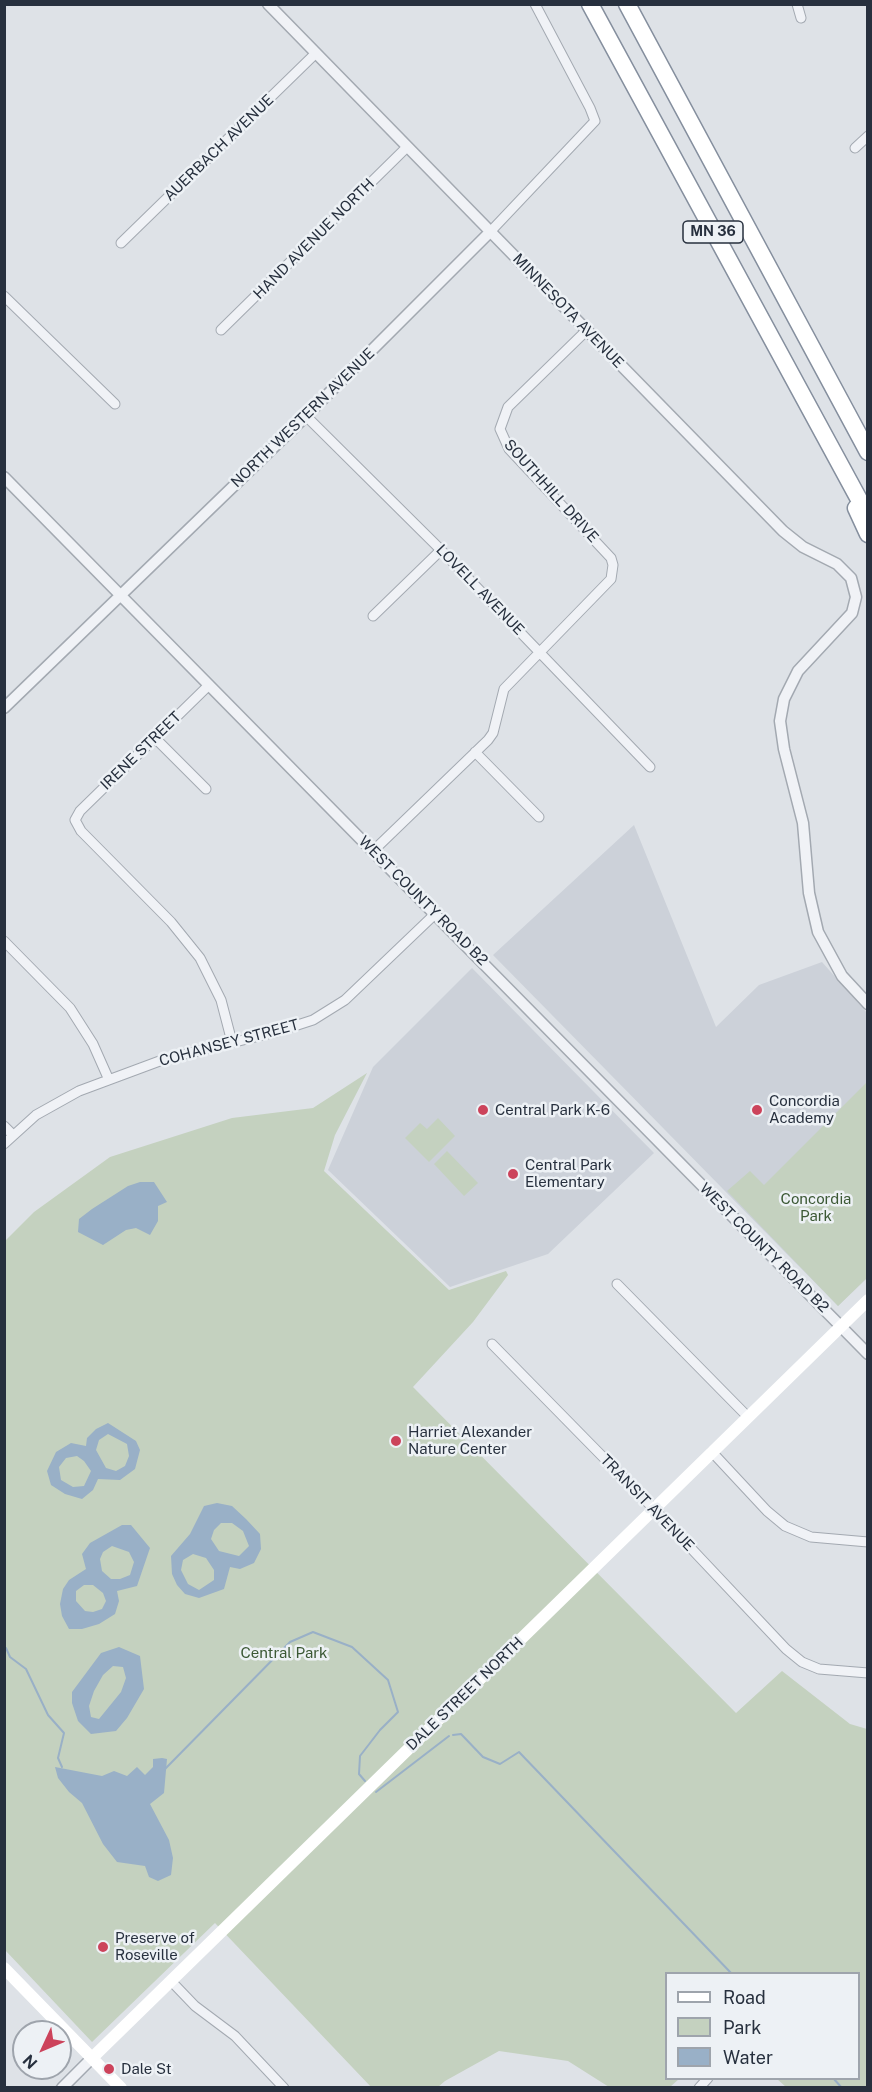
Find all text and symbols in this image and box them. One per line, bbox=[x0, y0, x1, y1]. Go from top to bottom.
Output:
street label: AUERBACH AVENUE bbox=[161, 91, 277, 205]
street label: HAND AVENUE NORTH bbox=[250, 175, 378, 303]
road number: MN 36 bbox=[683, 221, 743, 243]
street label: MINNESOTA AVENUE bbox=[509, 250, 627, 372]
street label: NORTH WESTERN AVENUE bbox=[227, 345, 379, 491]
street label: SOUTHHILL DRIVE bbox=[500, 436, 602, 546]
street label: LOVELL AVENUE bbox=[432, 541, 528, 639]
street label: IRENE STREET bbox=[97, 708, 185, 794]
street label: WEST COUNTY ROAD B2 bbox=[355, 833, 491, 969]
street label: COHANSEY STREET bbox=[157, 1016, 301, 1070]
place label: Concordia Academy bbox=[769, 1092, 840, 1127]
place label: Central Park K-6 bbox=[495, 1101, 610, 1119]
marker: Central Park K-6 bbox=[476, 1103, 490, 1117]
marker: Concordia Academy bbox=[750, 1103, 764, 1117]
place label: Central Park Elementary bbox=[525, 1156, 612, 1191]
marker: Central Park Elementary bbox=[506, 1167, 520, 1181]
street label: WEST COUNTY ROAD B2 bbox=[696, 1180, 832, 1316]
park label: Concordia Park bbox=[781, 1190, 851, 1225]
place label: Harriet Alexander Nature Center bbox=[408, 1423, 532, 1458]
marker: Harriet Alexander Nature Center bbox=[389, 1434, 403, 1448]
street label: TRANSIT AVENUE bbox=[596, 1451, 698, 1555]
street label: DALE STREET NORTH bbox=[403, 1634, 527, 1754]
park label: Central Park bbox=[240, 1644, 328, 1662]
place label: Preserve of Roseville bbox=[115, 1929, 195, 1964]
marker: Preserve of Roseville bbox=[96, 1940, 110, 1954]
legend bbox=[665, 1972, 860, 2080]
text: Road bbox=[723, 1987, 766, 2008]
text: Park bbox=[723, 2017, 761, 2038]
north arrow bbox=[12, 2020, 72, 2080]
text: Water bbox=[723, 2047, 773, 2068]
text: N bbox=[19, 2050, 41, 2073]
place label: Dale St bbox=[121, 2060, 172, 2078]
marker: Dale St bbox=[102, 2062, 116, 2076]

